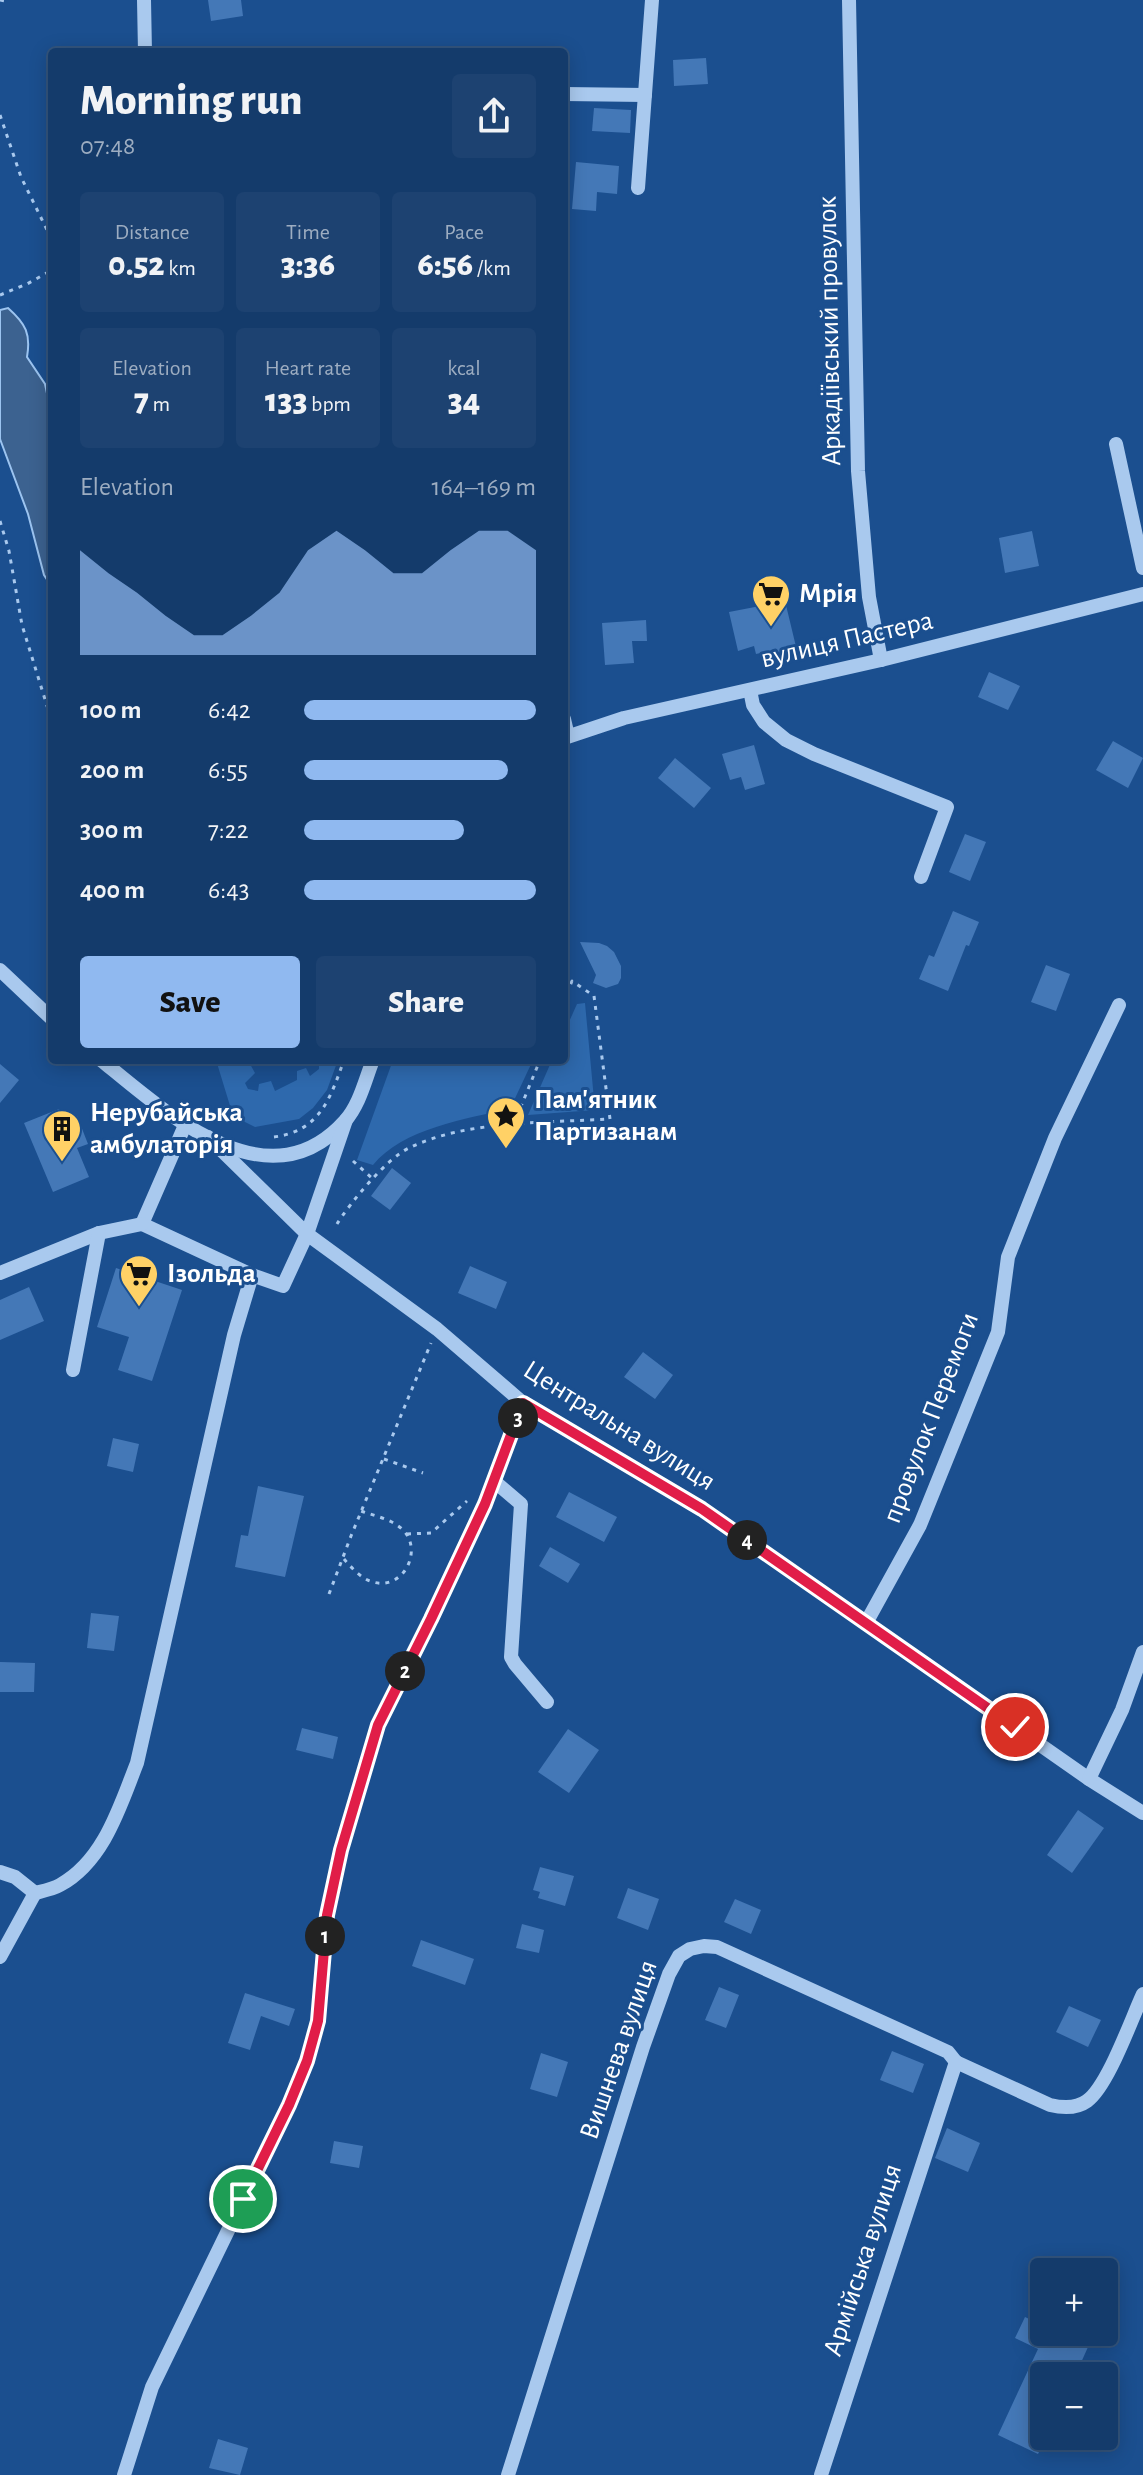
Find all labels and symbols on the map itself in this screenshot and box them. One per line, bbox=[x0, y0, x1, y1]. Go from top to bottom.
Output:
street label: Аркадіївський провулок bbox=[814, 196, 846, 466]
supermarket icon: Мрія bbox=[750, 573, 792, 628]
place label: Мрія bbox=[799, 580, 857, 608]
street label: вулиця Пастера bbox=[758, 607, 936, 673]
place label: Пам'ятник Партизанам bbox=[534, 1086, 677, 1146]
place icon: Пам'ятник Партизанам bbox=[485, 1095, 527, 1150]
place label: Нерубайська амбулаторія bbox=[90, 1099, 243, 1159]
building icon: Нерубайська амбулаторія bbox=[41, 1108, 83, 1163]
supermarket icon: Ізольда bbox=[118, 1253, 160, 1308]
place label: Ізольда bbox=[167, 1260, 256, 1288]
street label: провулок Перемоги bbox=[878, 1309, 984, 1527]
street label: Центральна вулиця bbox=[518, 1356, 720, 1496]
pin: 3 bbox=[498, 1398, 538, 1438]
pin: 4 bbox=[727, 1520, 767, 1560]
pin: 2 bbox=[385, 1651, 425, 1691]
pin bbox=[981, 1693, 1049, 1761]
pin: 1 bbox=[305, 1916, 345, 1956]
street label: Вишнева вулиця bbox=[575, 1957, 663, 2143]
street label: Армійська вулиця bbox=[819, 2161, 907, 2359]
pin bbox=[209, 2165, 277, 2233]

